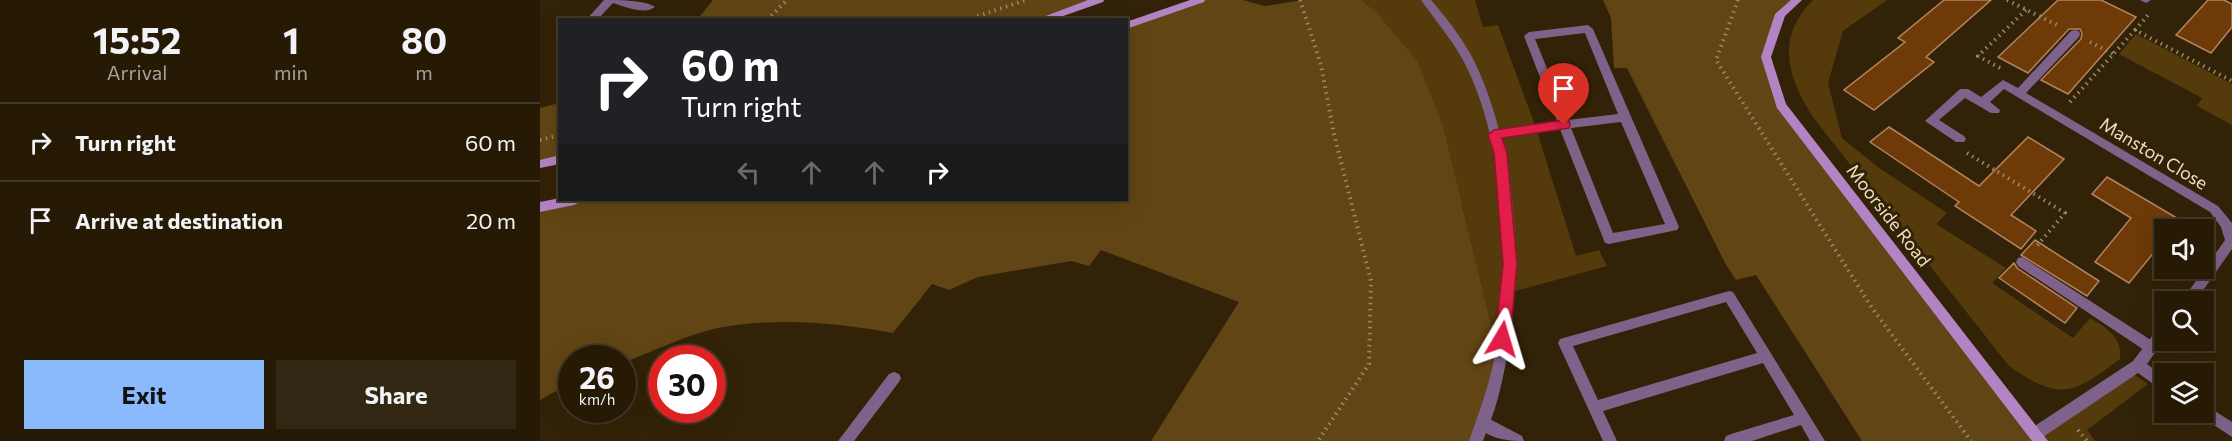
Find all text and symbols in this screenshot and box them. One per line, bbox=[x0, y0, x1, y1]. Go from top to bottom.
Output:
text: 15:52 bbox=[93, 17, 181, 61]
text: 1 bbox=[283, 17, 299, 61]
text: 80 bbox=[401, 17, 447, 61]
text: 60 m bbox=[681, 38, 780, 90]
icon: right bbox=[582, 42, 660, 120]
text: Arrival bbox=[107, 60, 167, 84]
text: min bbox=[274, 60, 308, 84]
text: m bbox=[415, 60, 433, 84]
pin bbox=[1538, 63, 1589, 125]
icon: arrive bbox=[1547, 72, 1580, 105]
text: Turn right bbox=[681, 90, 801, 123]
street label: Manston Close bbox=[2096, 112, 2212, 194]
icon: right bbox=[24, 126, 57, 159]
text: Turn right bbox=[75, 129, 176, 156]
text: 60 m bbox=[465, 129, 516, 156]
icon: left bbox=[732, 156, 765, 189]
icon: ahead bbox=[795, 156, 828, 189]
icon: ahead bbox=[858, 156, 891, 189]
icon: right bbox=[921, 156, 954, 189]
street label: Moorside Road bbox=[1842, 159, 1936, 271]
icon: arrive bbox=[24, 204, 57, 237]
text: Arrive at destination bbox=[75, 207, 283, 234]
text: 20 m bbox=[466, 207, 516, 234]
map controls bbox=[2154, 219, 2214, 423]
button: sound bbox=[2154, 219, 2214, 279]
button: search bbox=[2154, 291, 2214, 351]
position arrow bbox=[1470, 307, 1534, 371]
speed limit sign: 30 bbox=[648, 345, 726, 423]
text: 26 bbox=[579, 358, 615, 395]
button: Exit bbox=[24, 360, 264, 429]
button: Share bbox=[276, 360, 516, 429]
button: layers bbox=[2154, 363, 2214, 423]
text: km/h bbox=[579, 390, 615, 408]

